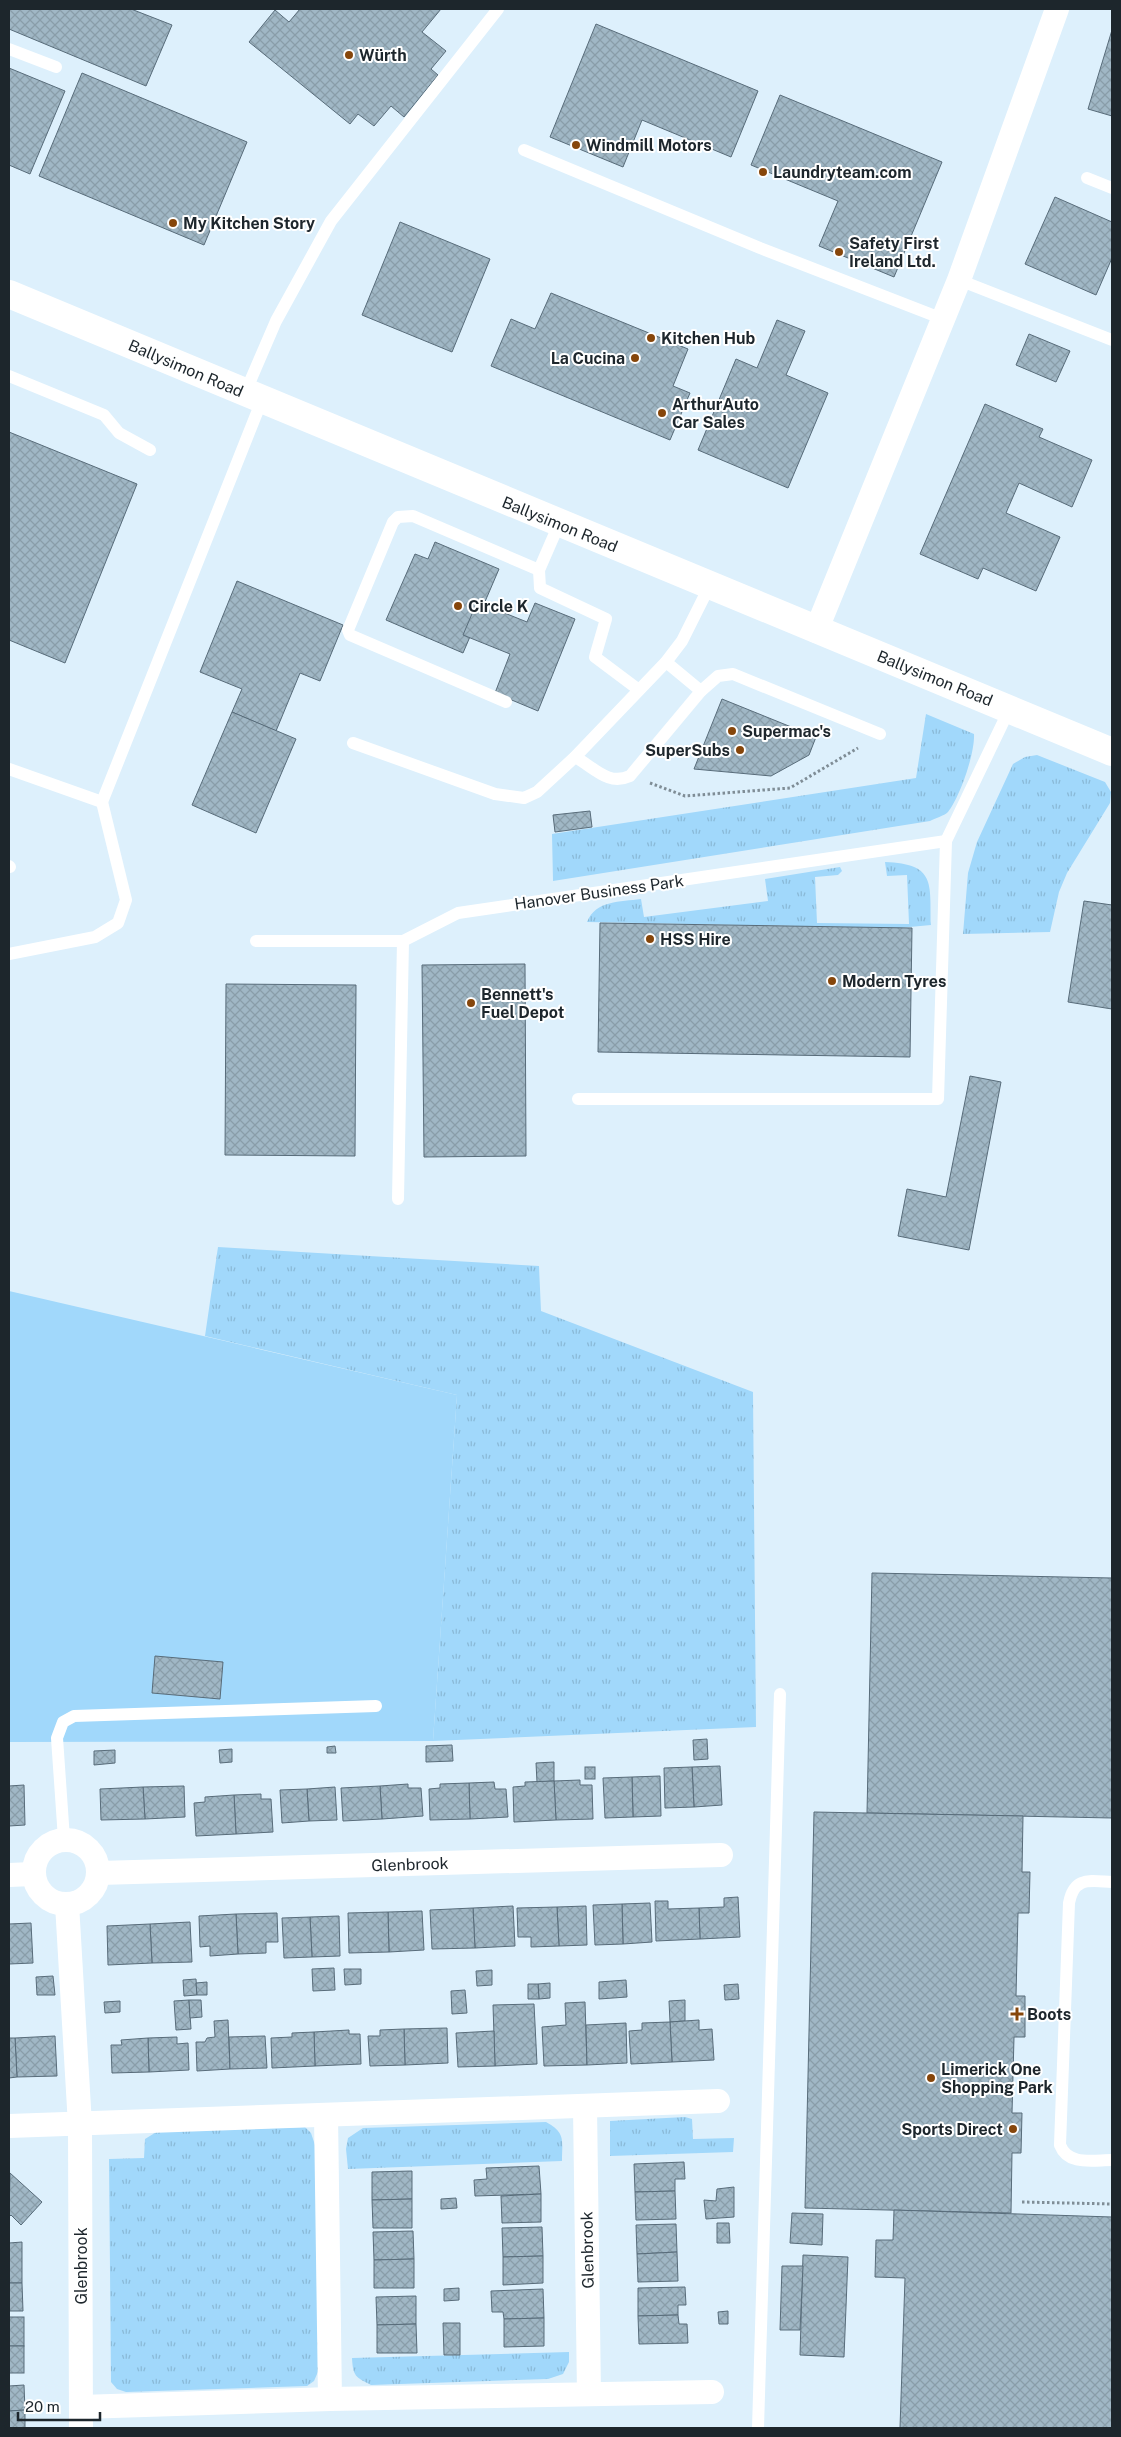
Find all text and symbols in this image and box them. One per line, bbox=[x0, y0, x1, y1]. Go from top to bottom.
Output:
place label: Würth bbox=[359, 46, 407, 65]
marker: Würth bbox=[343, 49, 355, 61]
place label: Windmill Motors bbox=[586, 136, 712, 155]
marker: Windmill Motors bbox=[570, 139, 582, 151]
place label: Laundryteam.com bbox=[773, 163, 912, 182]
marker: Laundryteam.com bbox=[757, 166, 769, 178]
place label: My Kitchen Story bbox=[183, 214, 315, 233]
marker: My Kitchen Story bbox=[167, 217, 179, 229]
place label: Safety First Ireland Ltd. bbox=[849, 234, 939, 271]
marker: Safety First Ireland Ltd. bbox=[833, 246, 845, 258]
place label: Kitchen Hub bbox=[661, 329, 756, 348]
marker: Kitchen Hub bbox=[645, 332, 657, 344]
street label: Ballysimon Road bbox=[125, 336, 246, 401]
place label: La Cucina bbox=[551, 349, 625, 368]
marker: La Cucina bbox=[629, 352, 641, 364]
place label: ArthurAuto Car Sales bbox=[672, 395, 759, 432]
marker: ArthurAuto Car Sales bbox=[656, 407, 668, 419]
street label: Ballysimon Road bbox=[499, 493, 620, 556]
place label: Circle K bbox=[468, 597, 529, 616]
marker: Circle K bbox=[452, 600, 464, 612]
street label: Ballysimon Road bbox=[874, 647, 995, 710]
place label: Supermac's bbox=[742, 722, 831, 741]
marker: Supermac's bbox=[726, 725, 738, 737]
place label: SuperSubs bbox=[645, 741, 730, 760]
marker: SuperSubs bbox=[734, 744, 746, 756]
street label: Hanover Business Park bbox=[513, 871, 685, 914]
place label: HSS Hire bbox=[660, 930, 731, 949]
marker: HSS Hire bbox=[644, 933, 656, 945]
place label: Modern Tyres bbox=[842, 972, 947, 991]
marker: Modern Tyres bbox=[826, 975, 838, 987]
place label: Bennett's Fuel Depot bbox=[481, 985, 565, 1022]
marker: Bennett's Fuel Depot bbox=[465, 997, 477, 1009]
street label: Glenbrook bbox=[371, 1854, 449, 1875]
place label: Boots bbox=[1027, 2005, 1071, 2024]
marker: Boots bbox=[1011, 2008, 1023, 2020]
place label: Limerick One Shopping Park bbox=[941, 2060, 1053, 2097]
marker: Limerick One Shopping Park bbox=[925, 2072, 937, 2084]
place label: Sports Direct bbox=[901, 2120, 1003, 2139]
marker: Sports Direct bbox=[1007, 2123, 1019, 2135]
street label: Glenbrook bbox=[577, 2211, 598, 2289]
street label: Glenbrook bbox=[72, 2227, 91, 2305]
scale bar bbox=[18, 2390, 100, 2422]
text: 20 m bbox=[25, 2398, 60, 2415]

